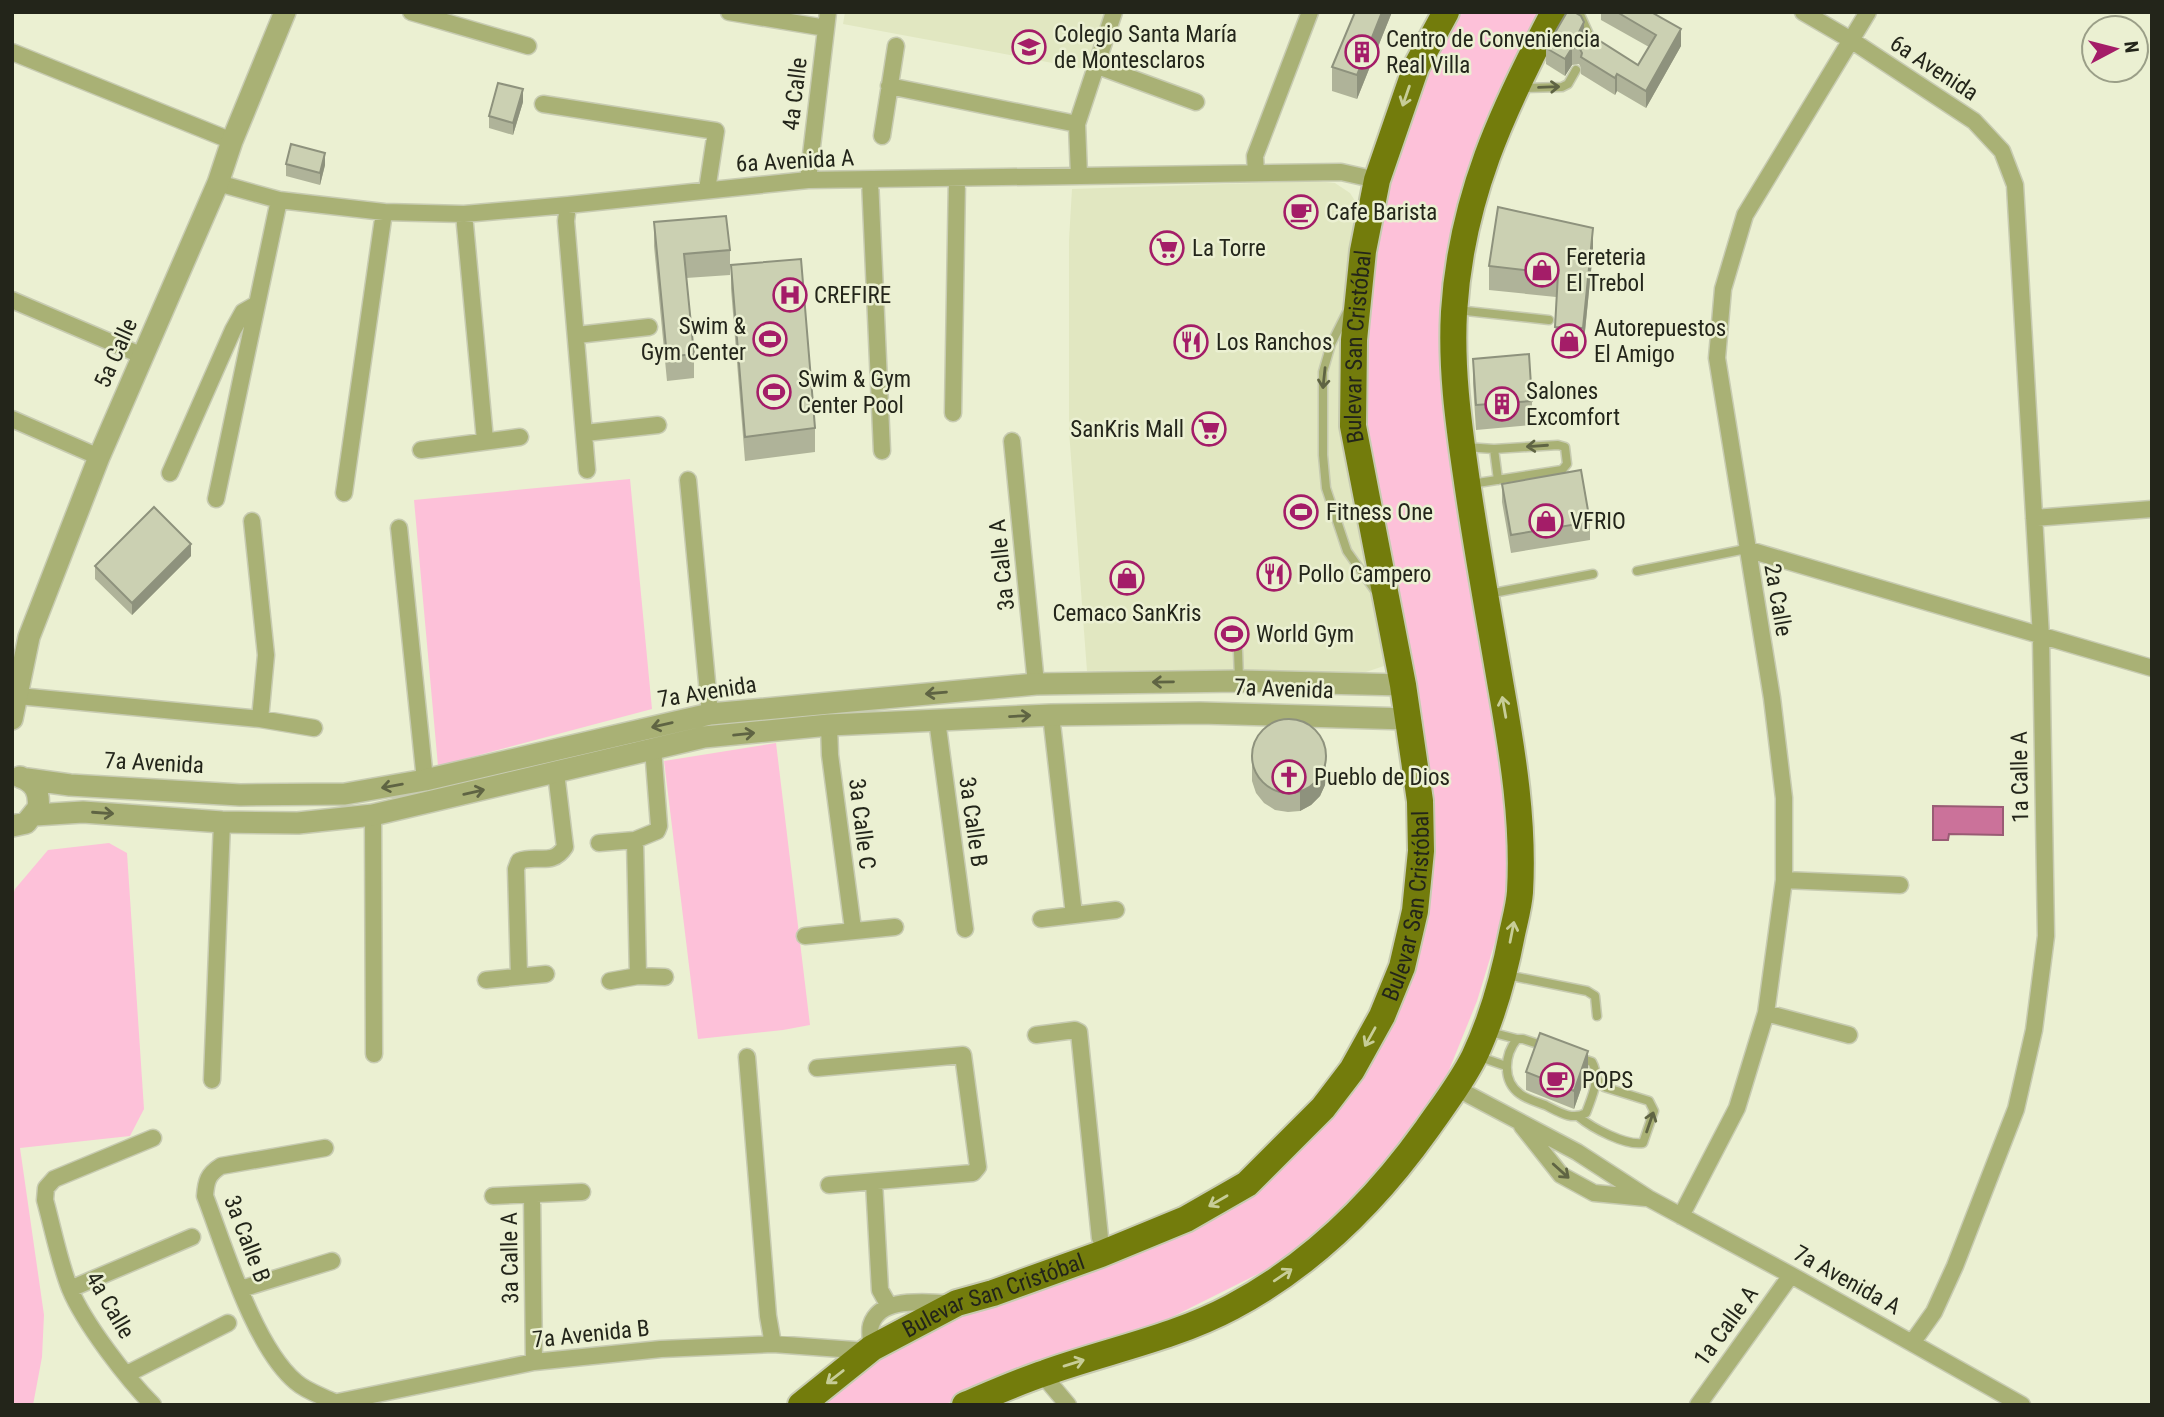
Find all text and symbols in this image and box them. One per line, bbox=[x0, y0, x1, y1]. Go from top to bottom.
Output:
north arrow bbox=[2080, 14, 2150, 84]
place label: Colegio Santa María de Montesclaros bbox=[1054, 21, 1237, 74]
place label: Centro de Conveniencia Real Villa bbox=[1386, 26, 1600, 79]
school or university icon: Colegio Santa María de Montesclaros bbox=[1010, 28, 1048, 66]
street label: 6a Avenida bbox=[1885, 30, 1983, 106]
building icon: Centro de Conveniencia Real Villa bbox=[1343, 33, 1381, 71]
text: N bbox=[2119, 40, 2144, 54]
street label: 4a Calle bbox=[777, 56, 813, 132]
one-way arrow bbox=[1537, 80, 1560, 94]
one-way arrow bbox=[1399, 84, 1411, 106]
street label: 6a Avenida A bbox=[735, 144, 855, 178]
cafe icon: Cafe Barista bbox=[1282, 193, 1320, 231]
place label: Cafe Barista bbox=[1326, 199, 1437, 226]
supermarket icon: La Torre bbox=[1148, 229, 1186, 267]
place label: La Torre bbox=[1192, 235, 1266, 262]
place label: Fereteria El Trebol bbox=[1566, 244, 1646, 297]
street label: Bulevar San Cristóbal bbox=[1339, 249, 1377, 446]
shop icon: Fereteria El Trebol bbox=[1523, 251, 1561, 289]
hospital icon: CREFIRE bbox=[771, 276, 809, 314]
place label: CREFIRE bbox=[814, 282, 891, 309]
place label: Swim & Gym Center bbox=[641, 313, 746, 366]
street label: 5a Calle bbox=[89, 314, 143, 392]
place label: Autorepuestos El Amigo bbox=[1594, 315, 1726, 368]
sports icon: Swim & Gym Center bbox=[751, 320, 789, 358]
shop icon: Autorepuestos El Amigo bbox=[1550, 322, 1588, 360]
restaurant icon: Los Ranchos bbox=[1172, 323, 1210, 361]
place label: Los Ranchos bbox=[1216, 329, 1332, 356]
place label: Swim & Gym Center Pool bbox=[798, 366, 911, 419]
one-way arrow bbox=[1317, 367, 1330, 389]
sports icon: Swim & Gym Center Pool bbox=[755, 373, 793, 411]
place label: Salones Excomfort bbox=[1526, 378, 1620, 431]
building icon: Salones Excomfort bbox=[1483, 385, 1521, 423]
supermarket icon: SanKris Mall bbox=[1190, 410, 1228, 448]
place label: SanKris Mall bbox=[1070, 416, 1184, 443]
one-way arrow bbox=[1527, 440, 1549, 453]
sports icon: Fitness One bbox=[1282, 493, 1320, 531]
place label: Fitness One bbox=[1326, 499, 1433, 526]
shop icon: VFRIO bbox=[1527, 502, 1565, 540]
place label: VFRIO bbox=[1570, 508, 1626, 535]
street label: 3a Calle A bbox=[984, 518, 1020, 612]
restaurant icon: Pollo Campero bbox=[1255, 555, 1293, 593]
shop icon: Cemaco SanKris bbox=[1108, 559, 1146, 597]
place label: Pollo Campero bbox=[1298, 561, 1431, 588]
street label: 2a Calle bbox=[1758, 562, 1798, 638]
place label: Cemaco SanKris bbox=[1052, 600, 1202, 627]
sports icon: World Gym bbox=[1213, 615, 1251, 653]
place label: World Gym bbox=[1256, 621, 1354, 648]
street label: 7a Avenida bbox=[656, 671, 758, 713]
street label: 7a Avenida bbox=[1234, 674, 1334, 704]
one-way arrow bbox=[1152, 676, 1175, 689]
one-way arrow bbox=[926, 687, 948, 700]
one-way arrow bbox=[1497, 696, 1510, 719]
one-way arrow bbox=[1008, 710, 1031, 723]
one-way arrow bbox=[651, 719, 674, 732]
one-way arrow bbox=[732, 727, 755, 740]
street label: 1a Calle A bbox=[2006, 731, 2034, 823]
street label: 7a Avenida bbox=[104, 747, 204, 779]
church icon: Pueblo de Dios bbox=[1270, 758, 1308, 796]
place label: Pueblo de Dios bbox=[1314, 764, 1450, 791]
street label: 3a Calle B bbox=[953, 775, 993, 869]
street label: 3a Calle C bbox=[843, 777, 881, 871]
one-way arrow bbox=[381, 779, 404, 793]
one-way arrow bbox=[462, 785, 485, 798]
one-way arrow bbox=[91, 807, 114, 820]
street label: Bulevar San Cristóbal bbox=[1376, 810, 1435, 1005]
one-way arrow bbox=[1506, 921, 1520, 944]
one-way arrow bbox=[1363, 1026, 1377, 1046]
cafe icon: POPS bbox=[1538, 1061, 1576, 1099]
place label: POPS bbox=[1582, 1067, 1633, 1094]
one-way arrow bbox=[1645, 1112, 1657, 1134]
one-way arrow bbox=[1552, 1163, 1570, 1179]
street label: 3a Calle B bbox=[218, 1192, 276, 1286]
one-way arrow bbox=[1208, 1194, 1228, 1208]
street label: 3a Calle A bbox=[496, 1212, 524, 1304]
street label: 7a Avenida A bbox=[1789, 1240, 1905, 1320]
street label: Bulevar San Cristóbal bbox=[898, 1248, 1088, 1343]
street label: 4a Calle bbox=[80, 1267, 140, 1343]
one-way arrow bbox=[1272, 1268, 1292, 1282]
street label: 1a Calle A bbox=[1688, 1281, 1764, 1371]
street label: 7a Avenida B bbox=[531, 1314, 651, 1354]
one-way arrow bbox=[1063, 1356, 1085, 1369]
one-way arrow bbox=[826, 1369, 845, 1384]

